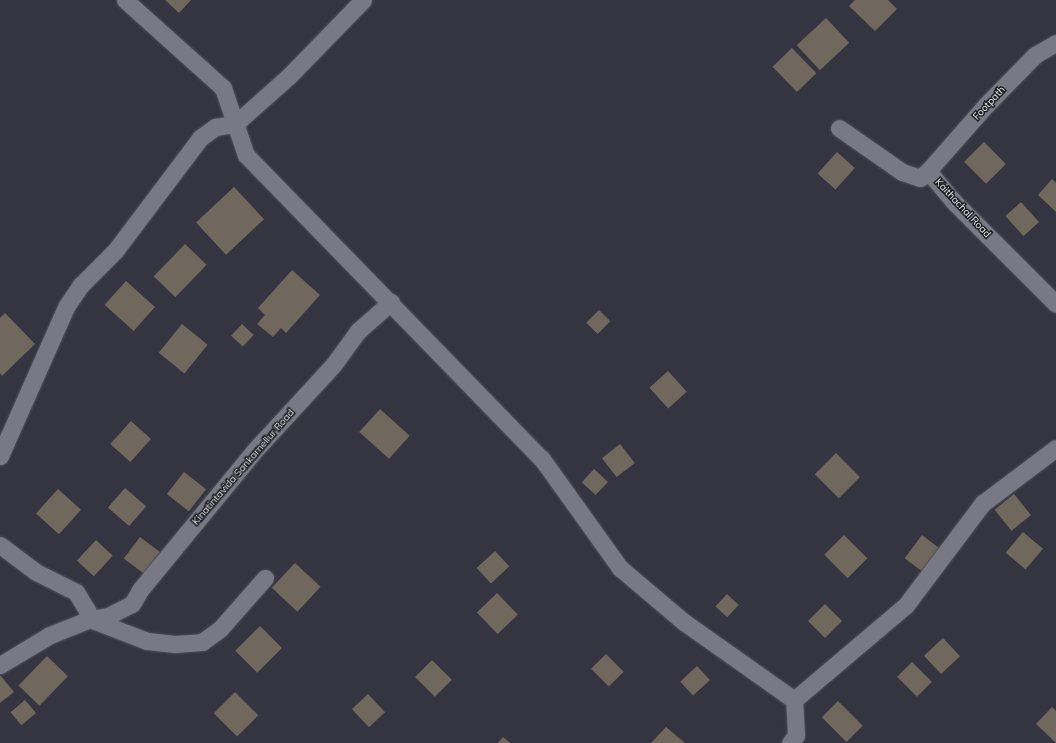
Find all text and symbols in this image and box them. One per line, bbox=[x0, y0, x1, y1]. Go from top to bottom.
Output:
street label: Footpath bbox=[970, 84, 1008, 122]
street label: Kaithachal Road bbox=[933, 176, 993, 240]
street label: Kinatintavida Sankarnellur Road bbox=[189, 407, 297, 527]

